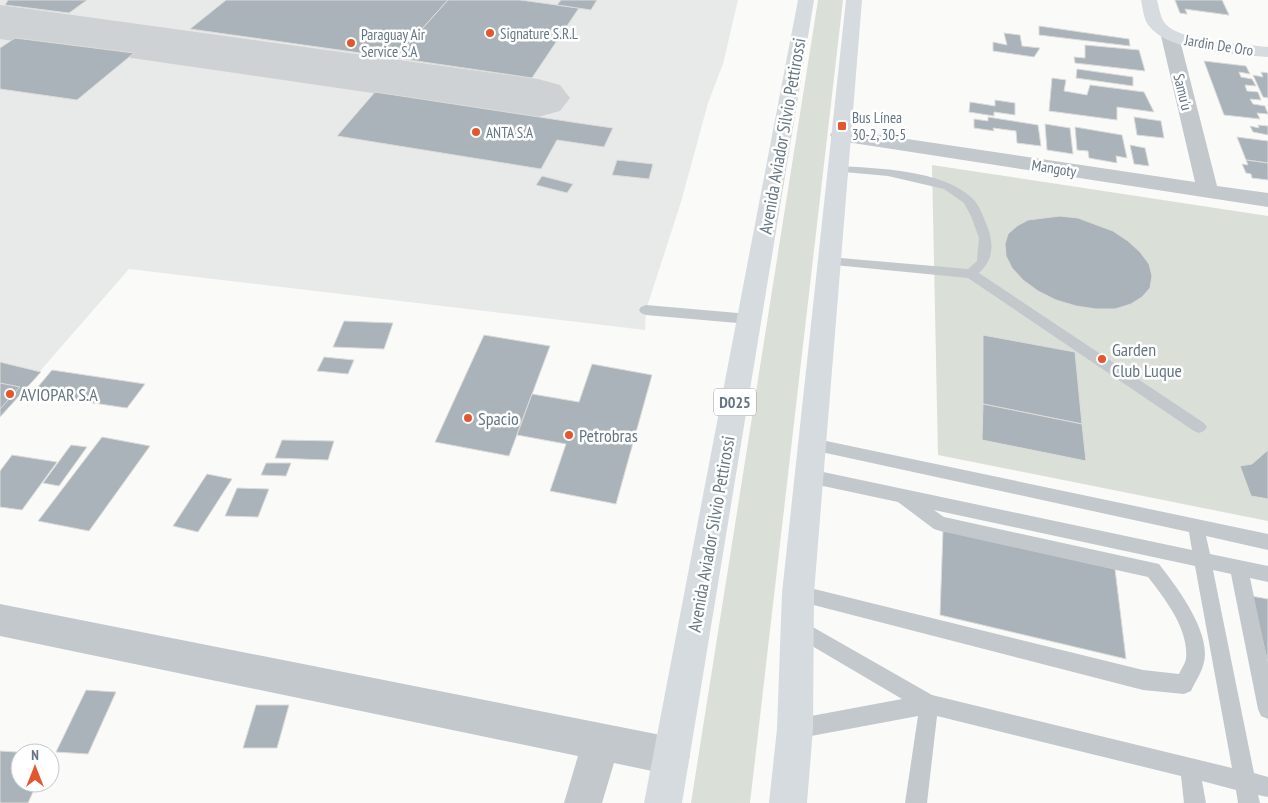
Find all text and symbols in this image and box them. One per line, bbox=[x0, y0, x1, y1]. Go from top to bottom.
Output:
place label: Signature S.R.L bbox=[500, 24, 579, 43]
place label: Paraguay Air Service S.A bbox=[361, 25, 426, 61]
marker: Signature S.R.L bbox=[484, 27, 496, 39]
street label: Jardin De Oro bbox=[1182, 30, 1255, 60]
street label: Avenida Aviador Silvio Pettirossi bbox=[753, 36, 811, 236]
marker: Paraguay Air Service S.A bbox=[345, 37, 357, 49]
street label: Samu'u bbox=[1169, 72, 1197, 112]
place label: Bus Línea 30-2, 30-5 bbox=[852, 108, 906, 144]
marker: Bus Línea 30-2, 30-5 bbox=[836, 120, 848, 132]
place label: ANTA S.A bbox=[486, 123, 534, 142]
marker: ANTA S.A bbox=[470, 126, 482, 138]
street label: Mangoty bbox=[1030, 155, 1078, 181]
place label: Garden Club Luque bbox=[1112, 338, 1182, 382]
marker: Garden Club Luque bbox=[1096, 353, 1108, 365]
place label: AVIOPAR S.A bbox=[20, 383, 98, 406]
marker: AVIOPAR S.A bbox=[4, 388, 16, 400]
road number: D025 bbox=[714, 388, 756, 416]
place label: Spacio bbox=[478, 407, 519, 430]
marker: Spacio bbox=[462, 412, 474, 424]
place label: Petrobras bbox=[579, 424, 638, 447]
marker: Petrobras bbox=[563, 429, 575, 441]
street label: Avenida Aviador Silvio Pettirossi bbox=[682, 434, 740, 634]
north arrow bbox=[10, 743, 60, 793]
text: N bbox=[31, 746, 39, 764]

